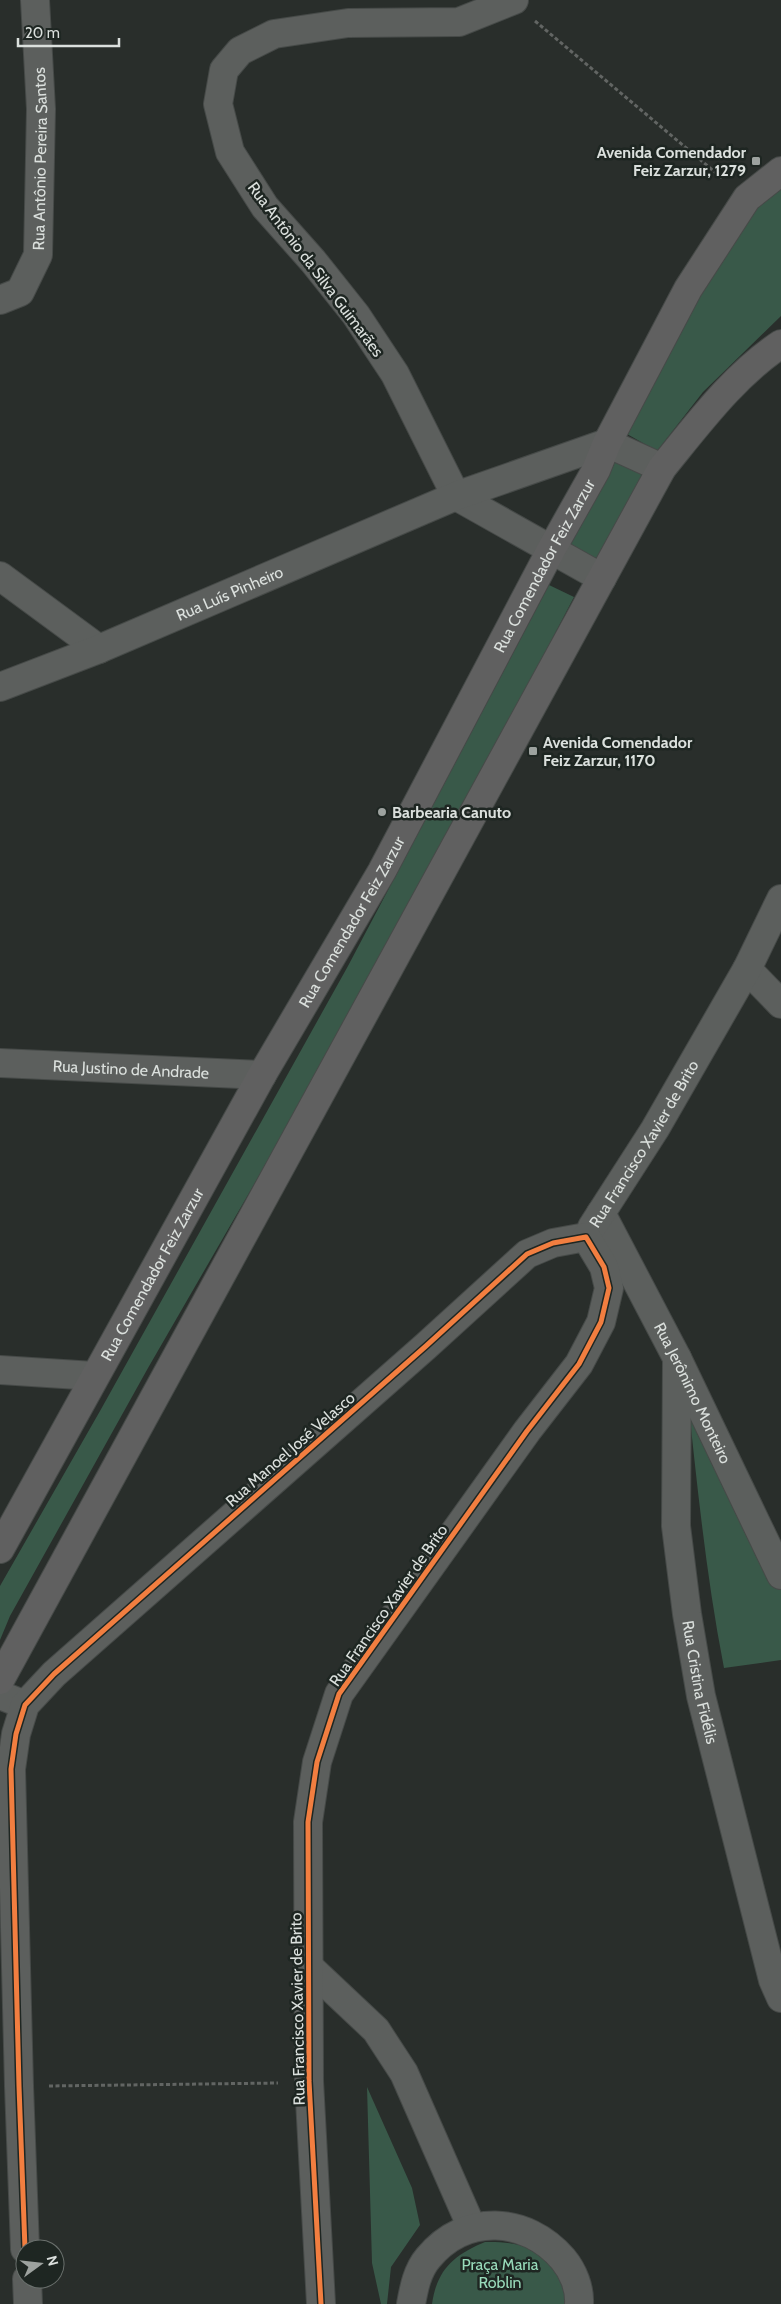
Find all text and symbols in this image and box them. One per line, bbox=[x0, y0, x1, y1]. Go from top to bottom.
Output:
scale bar bbox=[18, 15, 119, 47]
text: 20 m bbox=[25, 24, 60, 42]
street label: Rua Antônio Pereira Santos bbox=[29, 66, 51, 251]
place label: Avenida Comendador Feiz Zarzur, 1279 bbox=[597, 143, 747, 180]
marker: Avenida Comendador Feiz Zarzur, 1279 bbox=[750, 155, 762, 167]
street label: Rua Antônio da Silva Guimarães bbox=[244, 178, 388, 361]
street label: Rua Comendador Feiz Zarzur bbox=[490, 475, 600, 656]
street label: Rua Luís Pinheiro bbox=[173, 562, 286, 625]
place label: Avenida Comendador Feiz Zarzur, 1170 bbox=[543, 733, 693, 770]
marker: Avenida Comendador Feiz Zarzur, 1170 bbox=[527, 745, 539, 757]
place label: Barbearia Canuto bbox=[392, 803, 511, 822]
marker: Barbearia Canuto bbox=[376, 806, 388, 818]
street label: Rua Comendador Feiz Zarzur bbox=[295, 832, 409, 1011]
street label: Rua Justino de Andrade bbox=[52, 1056, 209, 1083]
street label: Rua Francisco Xavier de Brito bbox=[585, 1057, 703, 1231]
street label: Rua Comendador Feiz Zarzur bbox=[97, 1184, 208, 1364]
street label: Rua Jerônimo Monteiro bbox=[650, 1319, 735, 1467]
street label: Rua Manoel José Velasco bbox=[222, 1388, 359, 1511]
street label: Rua Francisco Xavier de Brito bbox=[325, 1521, 452, 1690]
street label: Rua Cristina Fidélis bbox=[678, 1619, 722, 1746]
street label: Rua Francisco Xavier de Brito bbox=[286, 1912, 309, 2106]
north arrow bbox=[15, 2239, 65, 2289]
text: N bbox=[43, 2254, 63, 2268]
park label: Praça Maria Roblin bbox=[462, 2255, 539, 2292]

